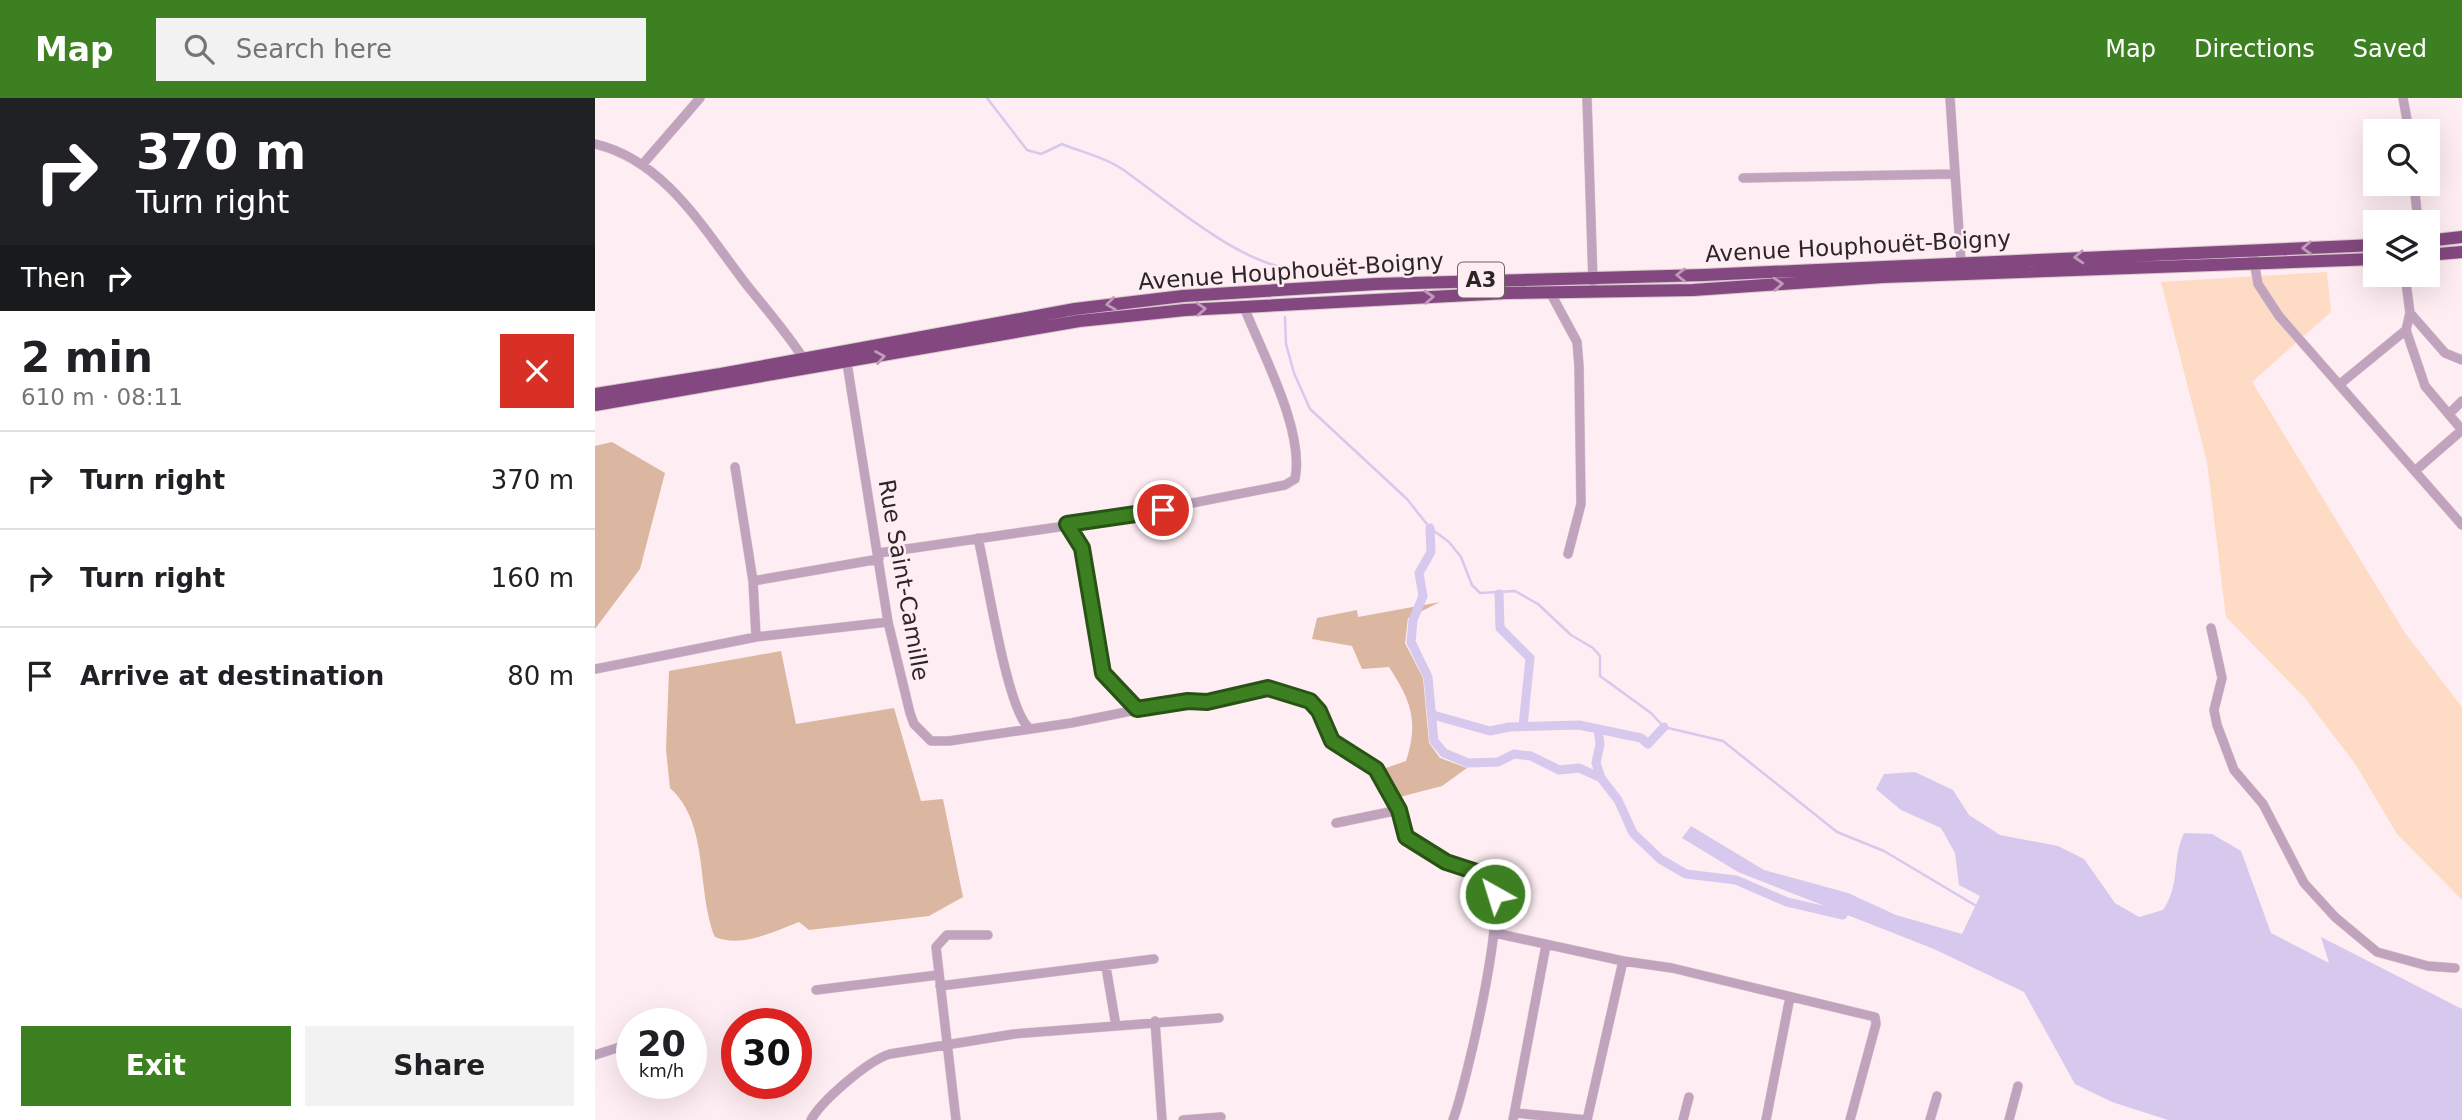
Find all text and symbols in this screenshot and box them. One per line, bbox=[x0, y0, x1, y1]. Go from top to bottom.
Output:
search box bbox=[156, 18, 646, 81]
text: Map bbox=[35, 30, 114, 69]
icon: search bbox=[180, 30, 218, 68]
text: Search here bbox=[236, 34, 392, 64]
text: Map bbox=[2105, 35, 2156, 63]
text: Directions bbox=[2194, 35, 2315, 63]
text: Saved bbox=[2353, 35, 2427, 63]
map controls bbox=[2363, 119, 2440, 287]
button: search bbox=[2363, 119, 2440, 196]
text: 370 m bbox=[136, 124, 306, 181]
icon: right bbox=[21, 126, 112, 217]
text: Turn right bbox=[136, 183, 289, 221]
button: layers bbox=[2363, 210, 2440, 287]
street label: Avenue Houphouët-Boigny bbox=[1704, 225, 2012, 267]
one-way arrow bbox=[2301, 241, 2312, 256]
street label: Avenue Houphouët-Boigny bbox=[1137, 247, 1445, 295]
one-way arrow bbox=[2073, 249, 2084, 264]
icon: right bbox=[100, 259, 138, 297]
road number: A3 bbox=[1458, 262, 1504, 298]
text: Then bbox=[21, 263, 86, 293]
one-way arrow bbox=[1675, 267, 1685, 283]
one-way arrow bbox=[1773, 277, 1784, 292]
one-way arrow bbox=[1423, 290, 1434, 305]
one-way arrow bbox=[1105, 297, 1117, 312]
one-way arrow bbox=[1196, 302, 1207, 317]
text: 2 min bbox=[21, 333, 153, 382]
button: close bbox=[500, 334, 574, 408]
one-way arrow bbox=[874, 350, 886, 365]
text: 610 m · 08:11 bbox=[21, 384, 183, 410]
icon: right bbox=[21, 461, 59, 499]
text: Turn right bbox=[80, 465, 225, 495]
text: 370 m bbox=[491, 465, 574, 495]
street label: Rue Saint-Camille bbox=[873, 477, 935, 683]
pin bbox=[1133, 480, 1193, 540]
icon: arrive bbox=[1144, 491, 1182, 529]
icon: right bbox=[21, 559, 59, 597]
text: Turn right bbox=[80, 563, 225, 593]
text: 160 m bbox=[491, 563, 574, 593]
icon: arrive bbox=[21, 657, 59, 695]
text: Arrive at destination bbox=[80, 661, 384, 691]
text: 80 m bbox=[507, 661, 574, 691]
position arrow bbox=[1458, 857, 1532, 931]
speed limit sign: 30 bbox=[721, 1008, 812, 1099]
text: 20 bbox=[637, 1024, 686, 1064]
button: Exit bbox=[21, 1026, 291, 1106]
button: Share bbox=[305, 1026, 574, 1106]
text: km/h bbox=[639, 1060, 684, 1081]

